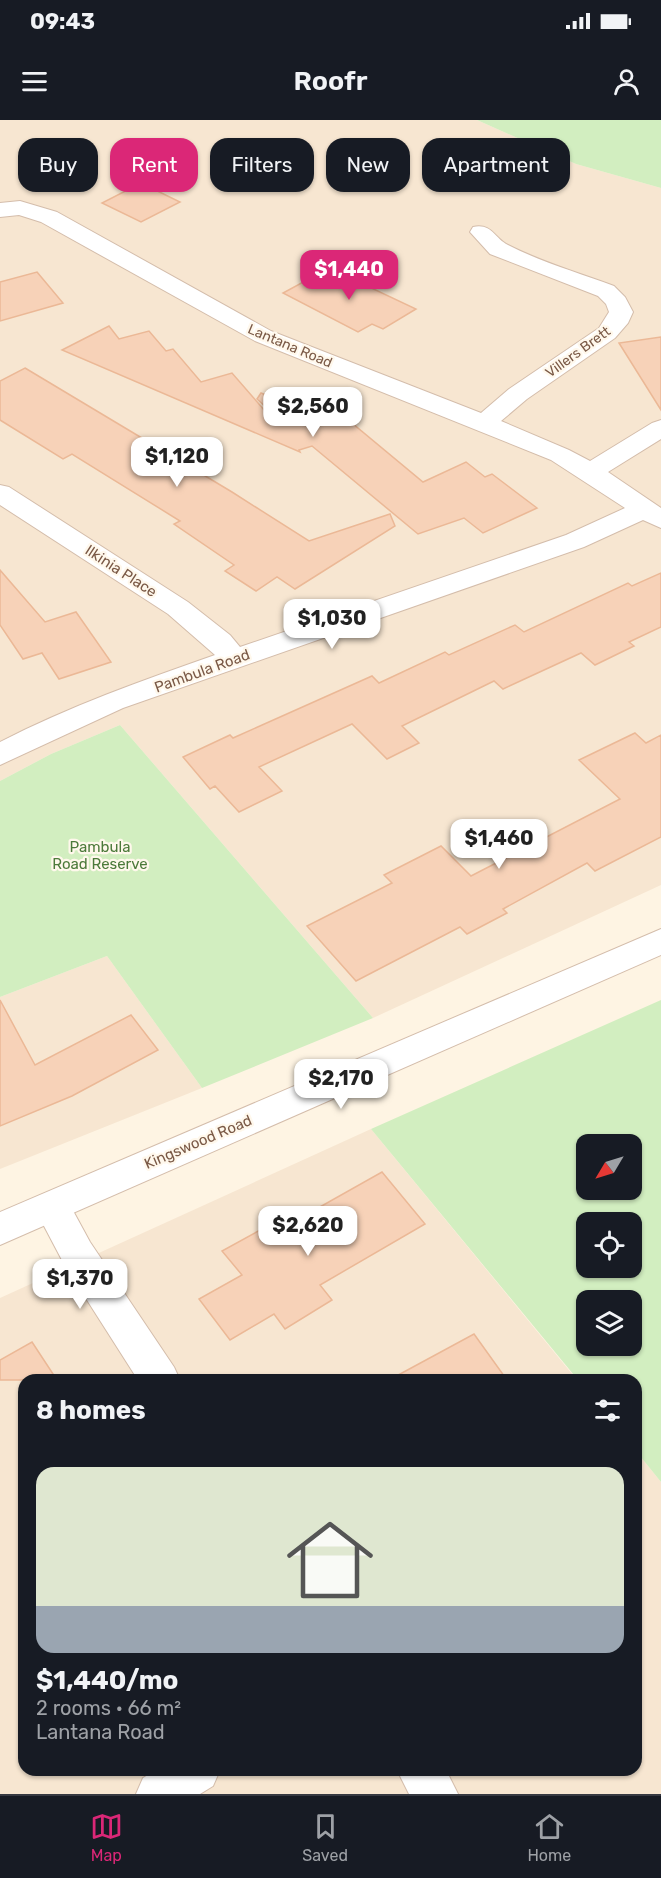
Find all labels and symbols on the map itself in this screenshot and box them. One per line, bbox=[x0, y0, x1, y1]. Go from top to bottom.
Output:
pin: $1,440 bbox=[300, 250, 398, 301]
street label: Lantana Road bbox=[245, 321, 335, 371]
street label: Villers Brett bbox=[542, 322, 614, 381]
pin: $2,560 bbox=[264, 387, 362, 438]
pin: $1,120 bbox=[128, 437, 226, 488]
street label: Ilkinia Place bbox=[82, 541, 160, 601]
pin: $1,030 bbox=[283, 599, 381, 650]
street label: Pambula Road bbox=[152, 645, 252, 697]
pin: $1,460 bbox=[450, 819, 548, 870]
park label: Pambula Road Reserve bbox=[52, 838, 148, 873]
pin: $2,170 bbox=[292, 1059, 390, 1110]
street label: Kingswood Road bbox=[141, 1111, 255, 1173]
north arrow bbox=[576, 1134, 642, 1200]
pin: $2,620 bbox=[259, 1206, 357, 1257]
pin: $1,370 bbox=[31, 1259, 129, 1310]

